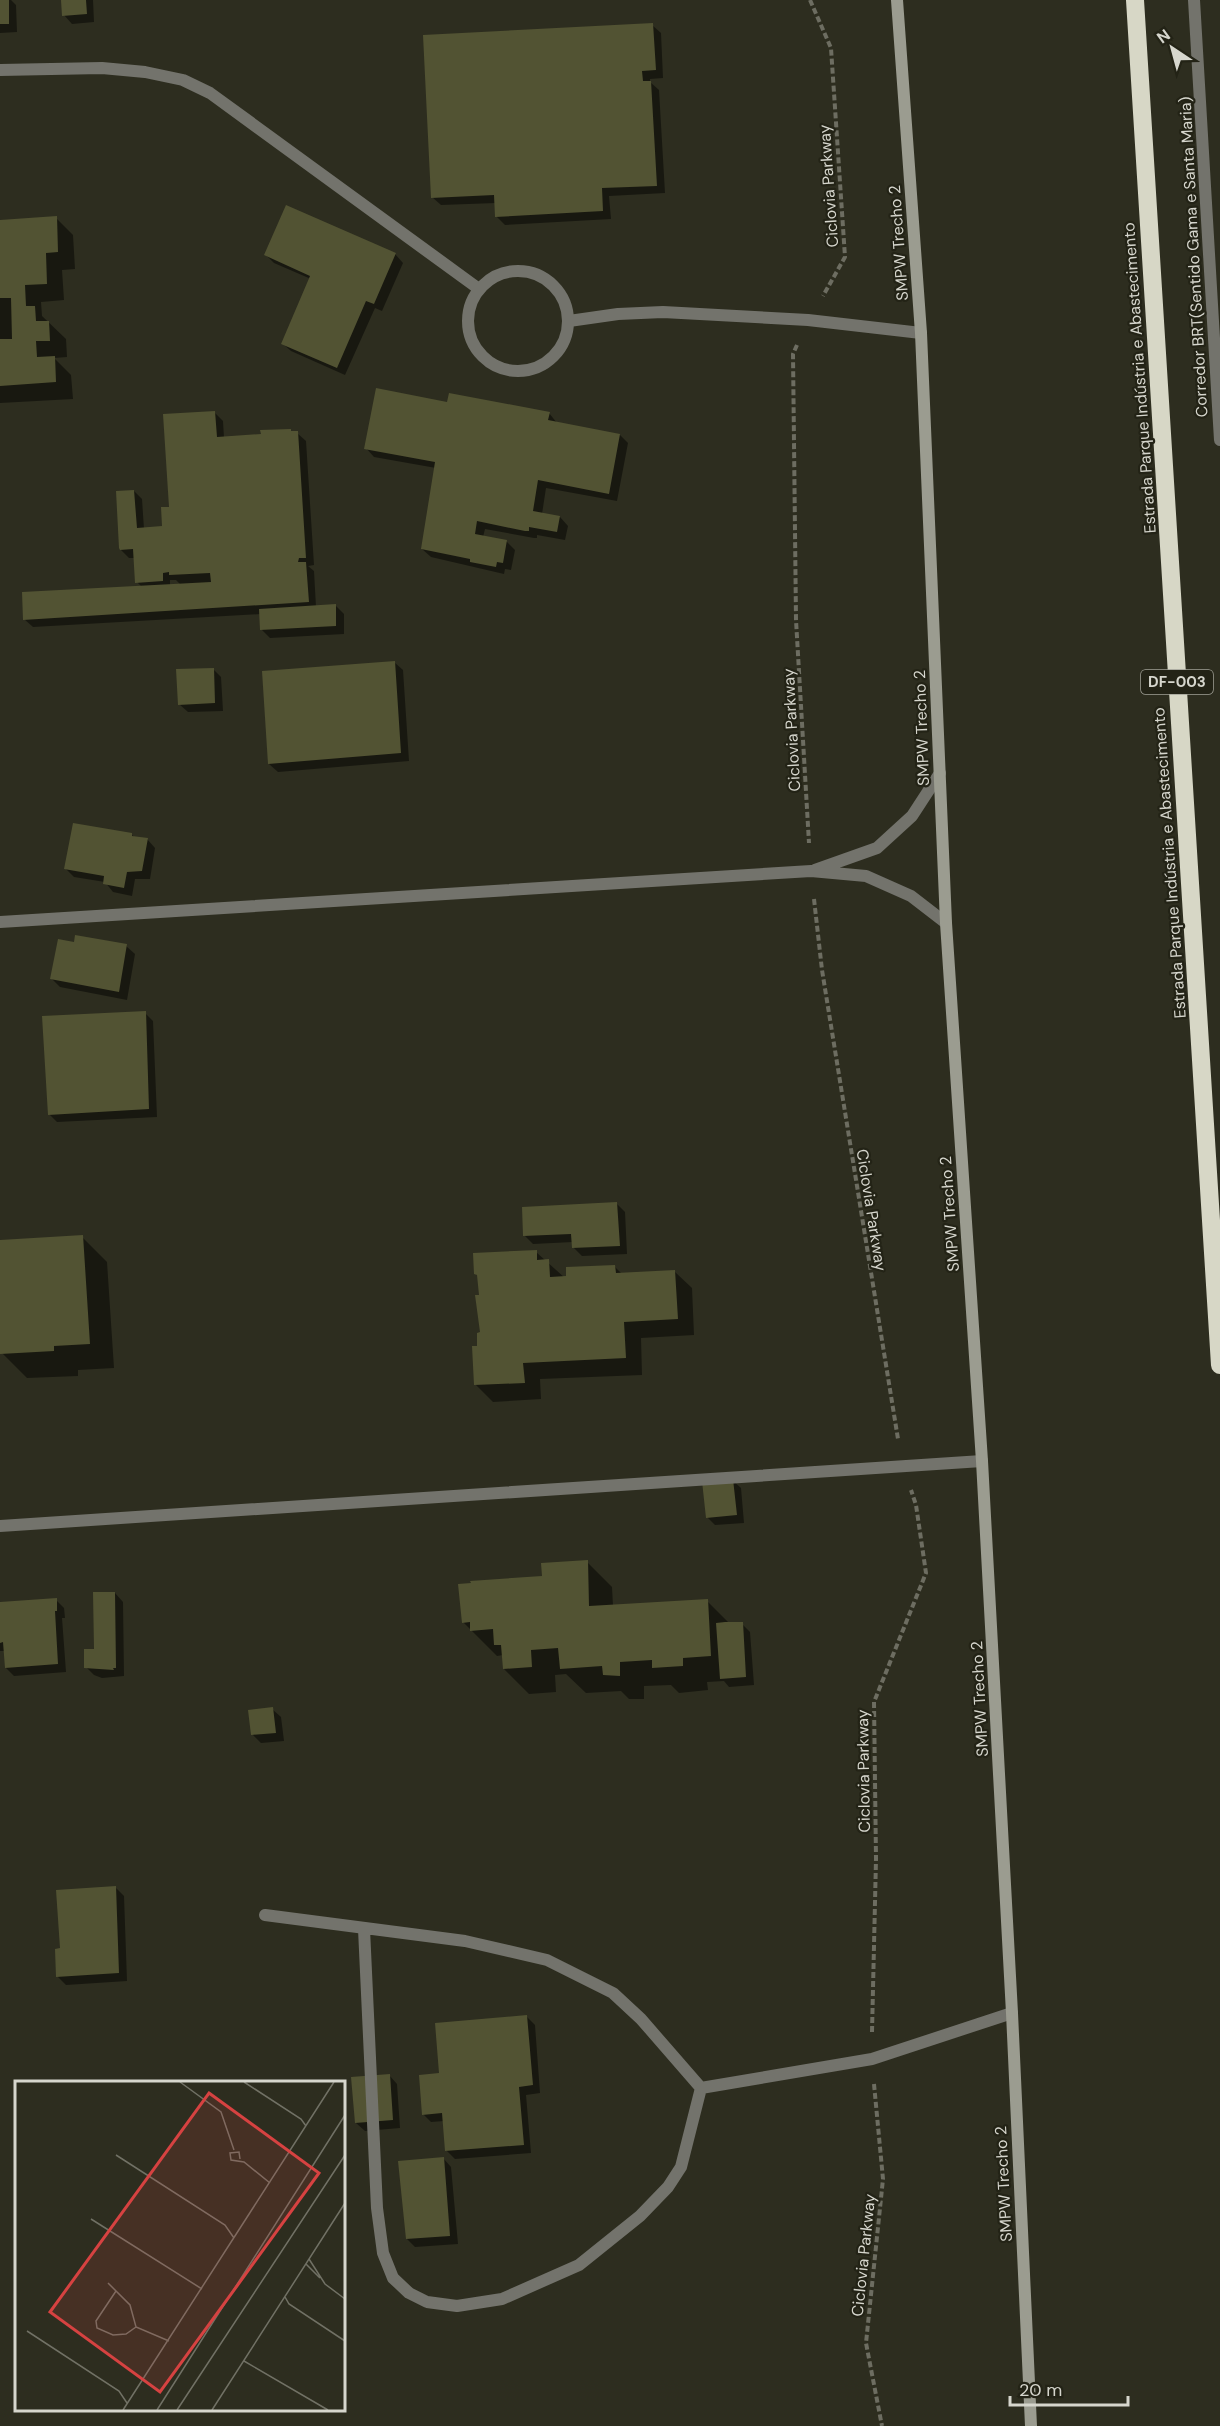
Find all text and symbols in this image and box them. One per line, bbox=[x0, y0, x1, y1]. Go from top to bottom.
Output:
north arrow bbox=[1142, 18, 1202, 78]
text: N bbox=[1153, 24, 1174, 48]
street label: Corredor BRT(Sentido Gama e Santa Maria) bbox=[1175, 96, 1212, 418]
street label: Ciclovia Parkway bbox=[814, 124, 843, 248]
street label: SMPW Trecho 2 bbox=[884, 184, 913, 301]
street label: Estrada Parque Indústria e Abastecimento bbox=[1118, 222, 1161, 534]
street label: Ciclovia Parkway bbox=[778, 668, 805, 792]
street label: SMPW Trecho 2 bbox=[909, 670, 934, 786]
road number: DF-003 bbox=[1141, 670, 1213, 694]
street label: Estrada Parque Indústria e Abastecimento bbox=[1148, 707, 1191, 1019]
street label: Ciclovia Parkway bbox=[851, 1148, 892, 1273]
street label: SMPW Trecho 2 bbox=[935, 1155, 964, 1272]
street label: SMPW Trecho 2 bbox=[966, 1641, 993, 1757]
street label: Ciclovia Parkway bbox=[852, 1709, 875, 1833]
inset map bbox=[15, 2081, 345, 2411]
street label: SMPW Trecho 2 bbox=[990, 2126, 1017, 2242]
street label: Ciclovia Parkway bbox=[847, 2193, 880, 2317]
scale bar bbox=[1010, 2369, 1128, 2407]
text: 20 m bbox=[1019, 2378, 1062, 2402]

